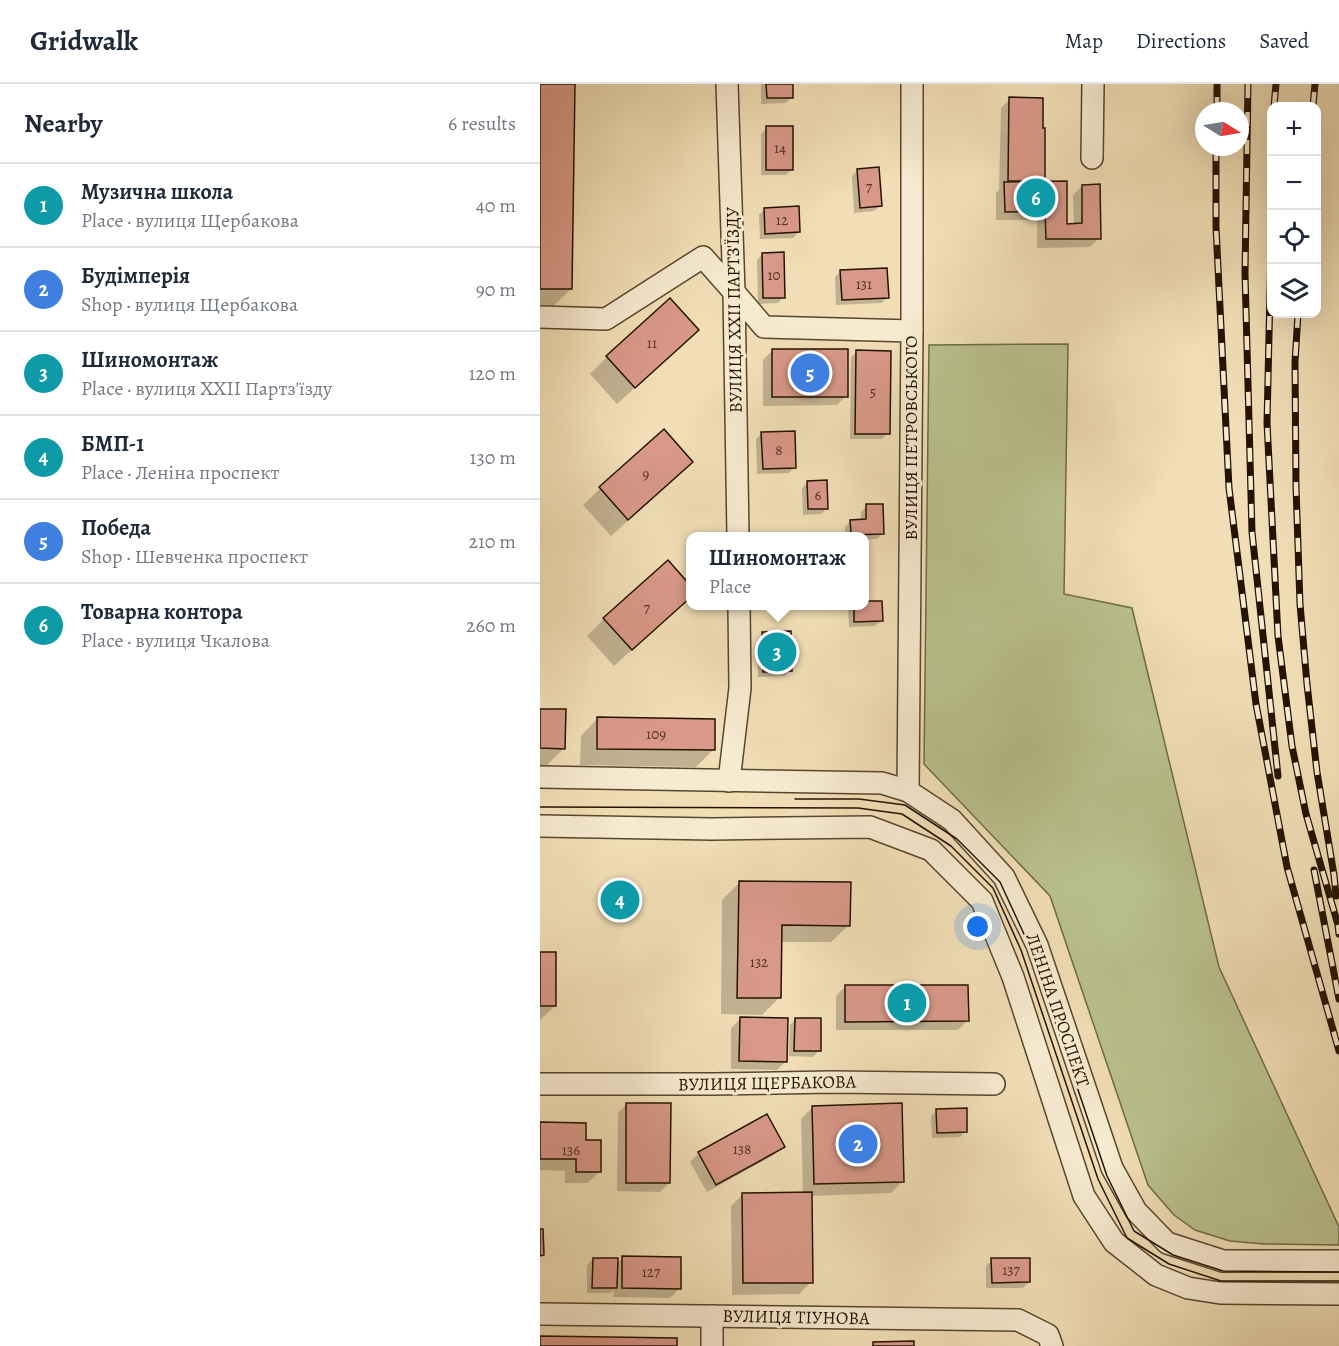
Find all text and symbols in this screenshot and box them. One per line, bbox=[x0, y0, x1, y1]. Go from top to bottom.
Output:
text: Gridwalk bbox=[30, 22, 138, 60]
text: Map bbox=[1065, 27, 1103, 55]
text: Directions bbox=[1136, 27, 1226, 55]
text: Saved bbox=[1259, 27, 1309, 55]
north arrow bbox=[1195, 102, 1249, 156]
map controls bbox=[1267, 102, 1321, 318]
button: + bbox=[1267, 102, 1321, 156]
text: Nearby bbox=[24, 106, 103, 141]
text: 6 results bbox=[448, 110, 516, 137]
house number: 14 bbox=[774, 138, 786, 158]
button: − bbox=[1267, 156, 1321, 210]
pin: 6 bbox=[1016, 176, 1056, 220]
text: Музична школа bbox=[81, 177, 233, 207]
house number: 7 bbox=[866, 177, 873, 197]
text: 1 bbox=[40, 192, 47, 219]
text: 40 m bbox=[476, 192, 516, 219]
street label: ВУЛИЦЯ XXII ПАРТЗ'ЇЗДУ bbox=[720, 206, 748, 413]
text: Place · вулиця Щербакова bbox=[81, 207, 299, 234]
house number: 12 bbox=[776, 210, 788, 230]
button: locate bbox=[1267, 210, 1321, 264]
text: Будімперія bbox=[81, 261, 190, 291]
button: layers bbox=[1267, 264, 1321, 318]
house number: 10 bbox=[767, 265, 781, 285]
house number: 131 bbox=[856, 274, 872, 294]
text: 2 bbox=[39, 276, 48, 303]
text: 90 m bbox=[476, 276, 516, 303]
text: Shop · вулиця Щербакова bbox=[81, 291, 298, 318]
house number: 11 bbox=[647, 333, 657, 353]
street label: ВУЛИЦЯ ПЕТРОВСЬКОГО bbox=[899, 335, 923, 541]
text: Шиномонтаж bbox=[81, 345, 218, 375]
pin: 5 bbox=[790, 350, 830, 396]
text: 3 bbox=[39, 360, 48, 387]
text: 120 m bbox=[468, 360, 516, 387]
text: Place · вулиця XXII Партз'їзду bbox=[81, 375, 332, 402]
house number: 5 bbox=[870, 382, 876, 402]
text: БМП-1 bbox=[81, 429, 144, 459]
house number: 8 bbox=[775, 440, 783, 460]
text: 4 bbox=[39, 444, 48, 471]
text: 130 m bbox=[470, 444, 516, 471]
text: Place · Леніна проспект bbox=[81, 459, 279, 486]
house number: 9 bbox=[643, 464, 650, 484]
house number: 6 bbox=[815, 485, 822, 505]
text: Победа bbox=[81, 513, 151, 543]
text: 5 bbox=[39, 528, 48, 555]
text: 210 m bbox=[468, 528, 516, 555]
popup bbox=[686, 532, 869, 610]
text: Shop · Шевченка проспект bbox=[81, 543, 308, 570]
text: Шиномонтаж bbox=[709, 543, 846, 573]
text: Place bbox=[709, 573, 751, 600]
text: Товарна контора bbox=[81, 597, 243, 627]
house number: 7 bbox=[644, 598, 651, 618]
text: 6 bbox=[39, 612, 48, 639]
text: 260 m bbox=[466, 612, 516, 639]
text: Place · вулиця Чкалова bbox=[81, 627, 270, 654]
pin: 3 bbox=[758, 630, 796, 674]
house number: 109 bbox=[646, 724, 666, 744]
pin: 4 bbox=[600, 878, 640, 922]
your location bbox=[963, 912, 992, 941]
street label: ЛЕНІНА ПРОСПЕКТ bbox=[1020, 930, 1096, 1090]
house number: 132 bbox=[750, 952, 768, 972]
pin: 1 bbox=[888, 980, 926, 1026]
street label: ВУЛИЦЯ ЩЕРБАКОВА bbox=[678, 1069, 857, 1097]
pin: 2 bbox=[838, 1122, 878, 1166]
house number: 138 bbox=[733, 1139, 751, 1159]
house number: 136 bbox=[562, 1140, 580, 1160]
house number: 137 bbox=[1002, 1260, 1021, 1280]
house number: 127 bbox=[642, 1262, 661, 1282]
street label: ВУЛИЦЯ ТІУНОВА bbox=[722, 1304, 870, 1330]

